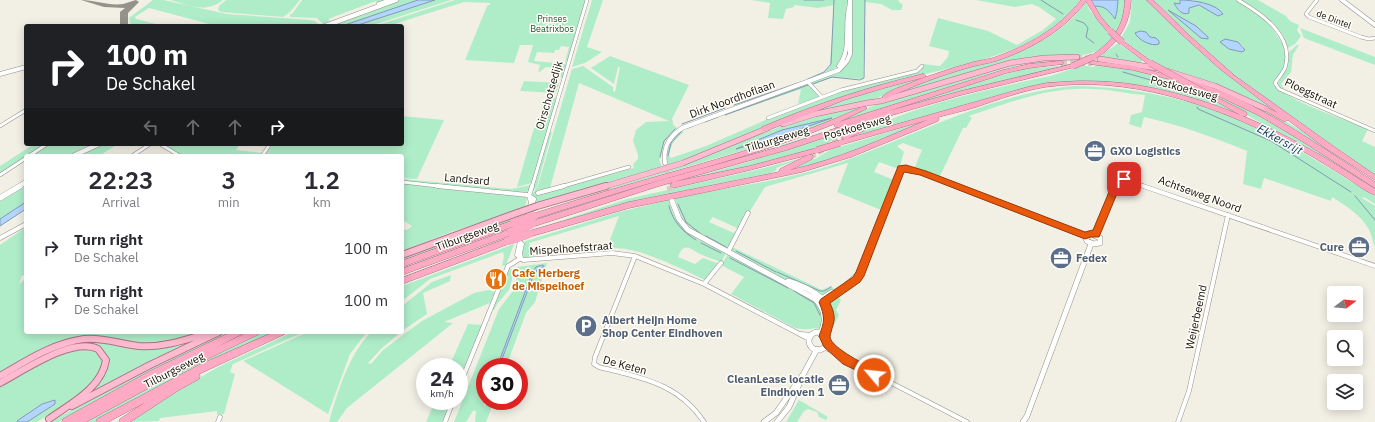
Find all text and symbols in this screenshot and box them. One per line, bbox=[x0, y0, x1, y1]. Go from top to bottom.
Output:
street label: de Dintel bbox=[1315, 7, 1353, 31]
park label: Prinses Beatrixbos bbox=[530, 13, 574, 34]
text: 100 m bbox=[106, 36, 188, 73]
icon: right bbox=[40, 40, 92, 92]
street label: Oirschotsedijk bbox=[533, 59, 566, 131]
text: De Schakel bbox=[106, 72, 196, 95]
street label: Postkoetsweg bbox=[1149, 72, 1219, 104]
street label: Ploegstraat bbox=[1282, 75, 1340, 111]
street label: Dirk Noordhoflaan bbox=[687, 77, 777, 121]
street label: Postkoetsweg bbox=[822, 111, 892, 143]
icon: left bbox=[140, 116, 162, 138]
icon: ahead bbox=[182, 116, 204, 138]
icon: ahead bbox=[224, 116, 246, 138]
icon: right bbox=[266, 116, 288, 138]
water label: Ekkersrijt bbox=[1255, 120, 1306, 158]
street label: Tilburgseweg bbox=[743, 123, 811, 155]
office icon: GXO Logistics bbox=[1082, 138, 1108, 164]
place label: GXO Logistics bbox=[1110, 144, 1181, 158]
pin bbox=[1107, 162, 1141, 196]
text: 22:23 bbox=[88, 164, 153, 196]
text: 3 bbox=[221, 164, 236, 196]
text: 1.2 bbox=[304, 164, 340, 196]
icon: arrive bbox=[1113, 168, 1135, 190]
street label: Landsard bbox=[444, 170, 490, 188]
street label: Achtseweg Noord bbox=[1157, 172, 1243, 216]
text: Arrival bbox=[102, 194, 140, 211]
text: min bbox=[218, 194, 240, 211]
text: km bbox=[313, 194, 331, 211]
street label: Tilburgseweg bbox=[434, 218, 501, 254]
text: Turn right bbox=[74, 230, 143, 249]
office icon: Cure bbox=[1346, 234, 1372, 260]
icon: right bbox=[40, 237, 62, 259]
street label: Mispelhoefstraat bbox=[529, 238, 613, 258]
text: 100 m bbox=[344, 239, 388, 258]
place label: Cure bbox=[1320, 240, 1344, 254]
office icon: Fedex bbox=[1048, 245, 1074, 271]
text: De Schakel bbox=[74, 249, 139, 266]
place label: Fedex bbox=[1076, 251, 1107, 265]
restaurant icon: Cafe Herberg de Mispelhoef bbox=[483, 266, 509, 292]
place label: Cafe Herberg de Mispelhoef bbox=[512, 266, 584, 293]
text: Turn right bbox=[74, 282, 143, 301]
street label: Weijerbeemd bbox=[1182, 283, 1210, 351]
north arrow bbox=[1327, 286, 1363, 322]
map controls bbox=[1327, 286, 1363, 410]
icon: right bbox=[40, 289, 62, 311]
text: 100 m bbox=[344, 291, 388, 310]
text: De Schakel bbox=[74, 301, 139, 318]
parking icon: Albert Heijn Home Shop Center Eindhoven bbox=[573, 313, 599, 339]
place label: Albert Heijn Home Shop Center Eindhoven bbox=[602, 313, 723, 340]
button: search bbox=[1327, 330, 1363, 366]
street label: Tilburgseweg bbox=[141, 349, 207, 391]
street label: De Keten bbox=[602, 352, 648, 378]
position arrow bbox=[853, 354, 895, 396]
speed limit sign: 30 bbox=[476, 358, 528, 410]
text: 24 bbox=[430, 365, 454, 392]
place label: CleanLease locatie Eindhoven 1 bbox=[727, 372, 824, 399]
office icon: CleanLease locatie Eindhoven 1 bbox=[826, 372, 852, 398]
button: layers bbox=[1327, 374, 1363, 410]
text: km/h bbox=[430, 387, 454, 400]

